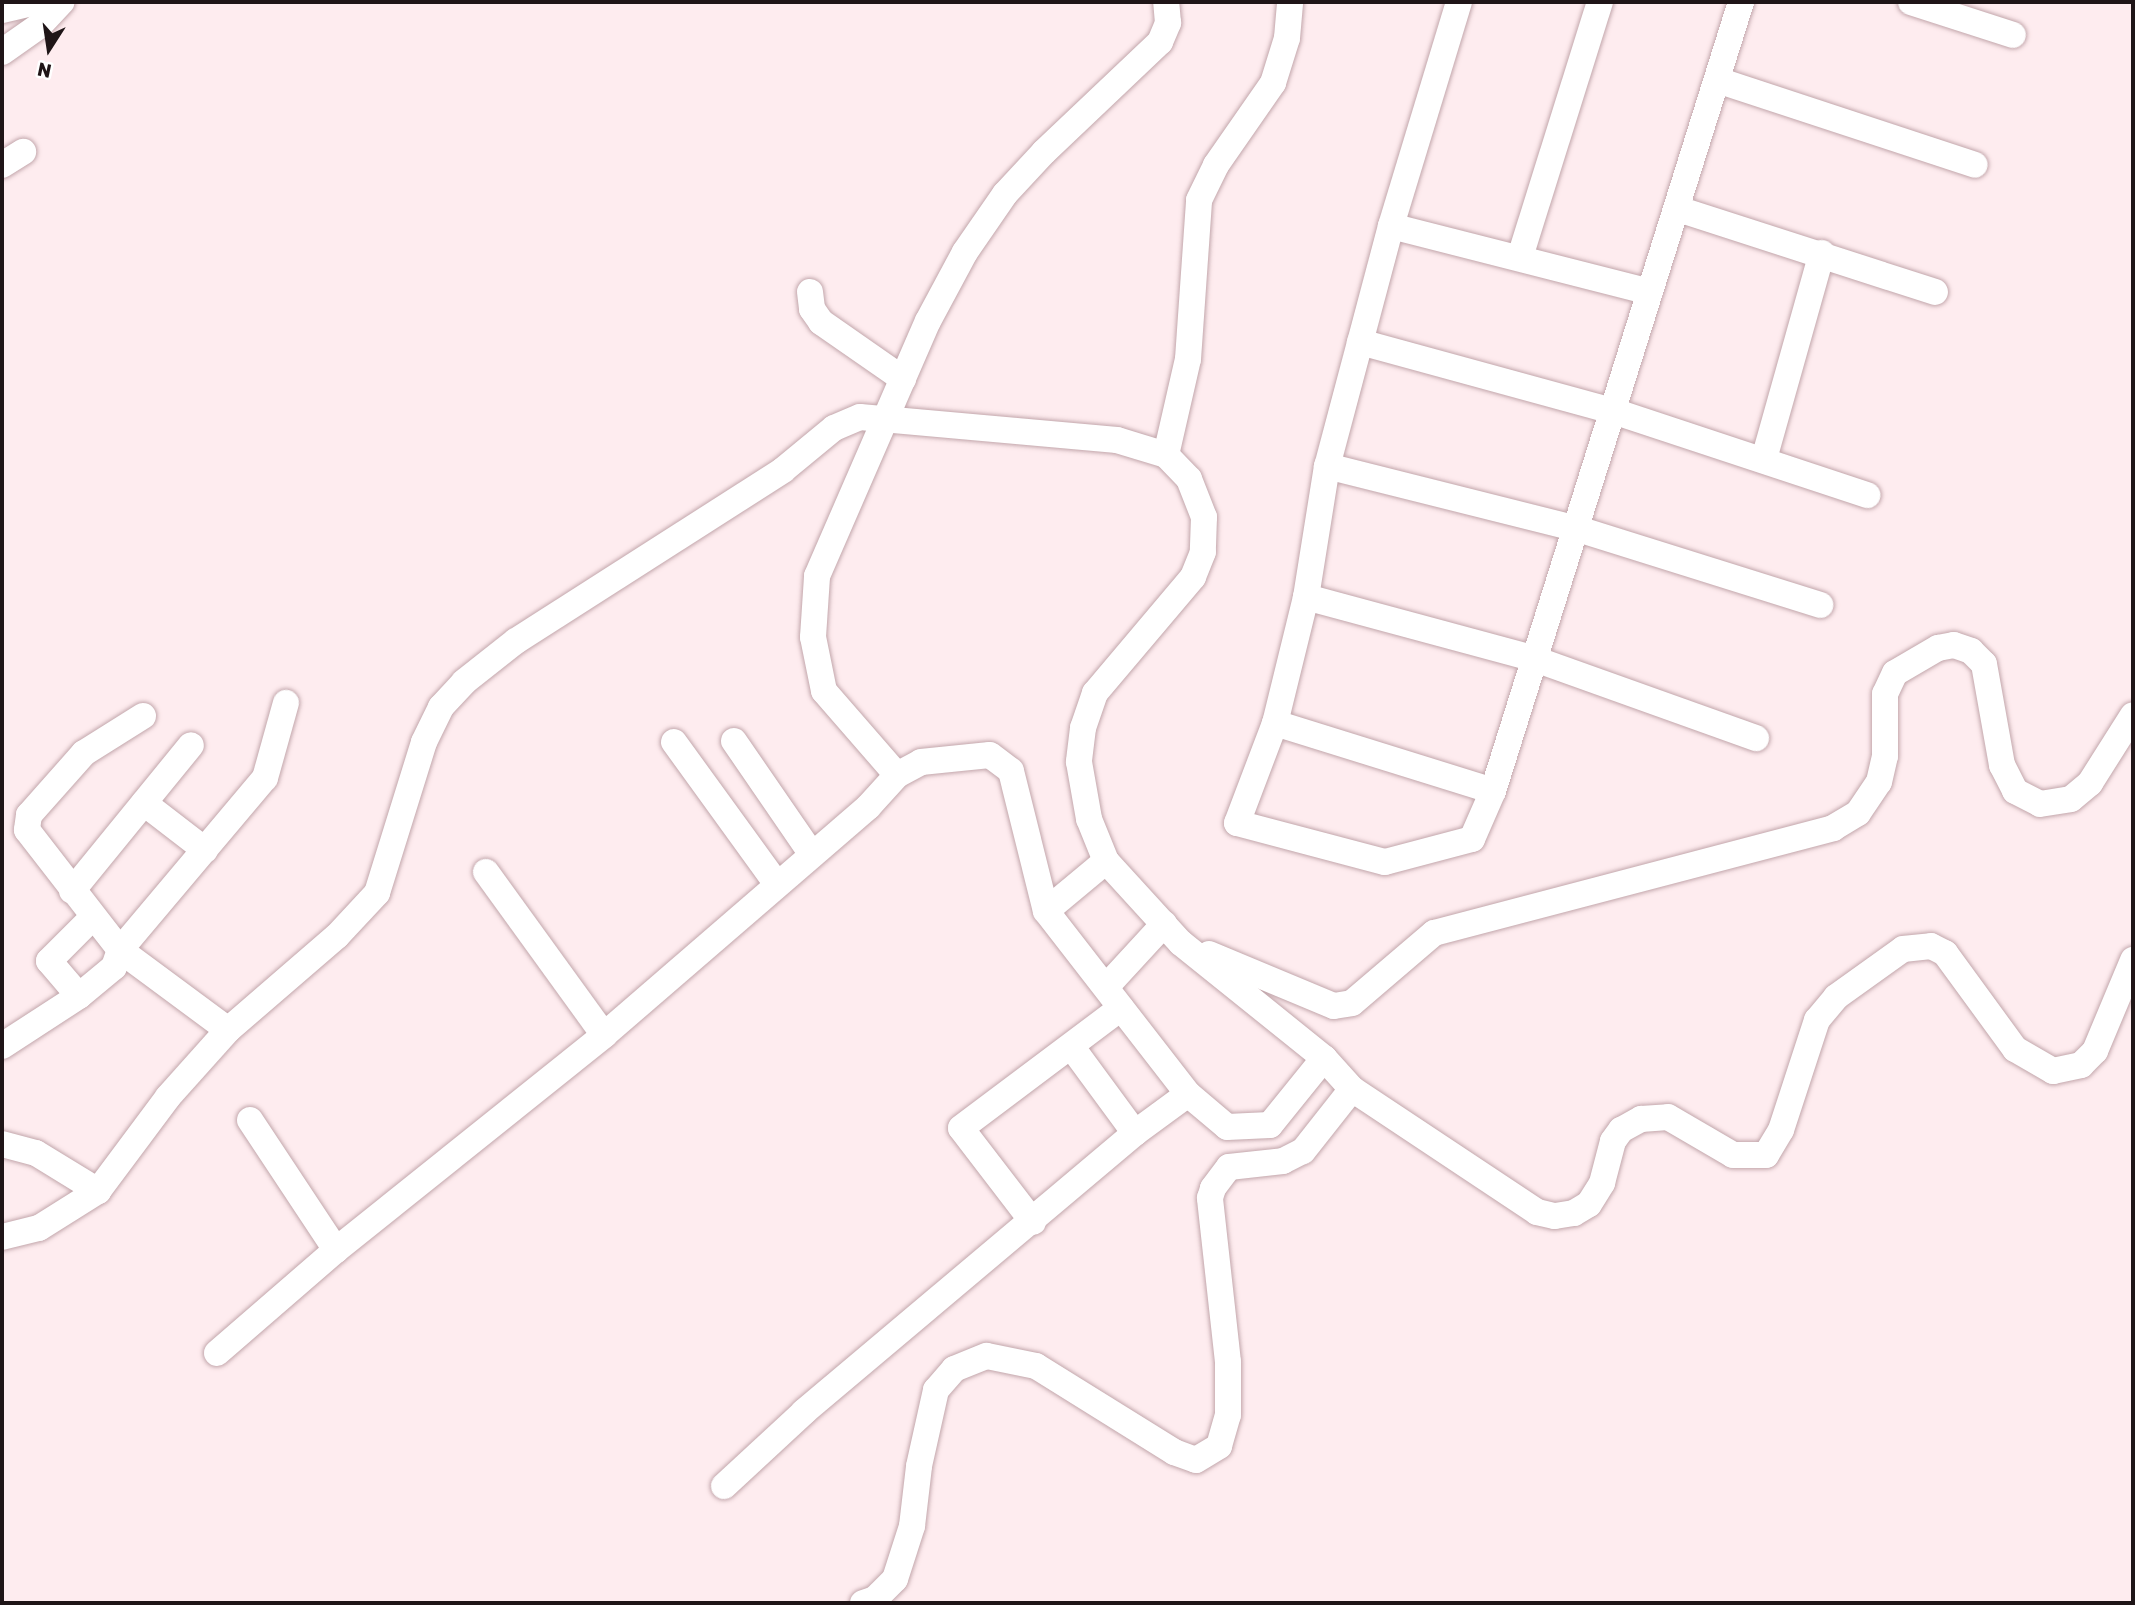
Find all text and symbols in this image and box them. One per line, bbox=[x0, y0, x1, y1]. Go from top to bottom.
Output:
north arrow bbox=[14, 14, 84, 84]
text: N bbox=[35, 57, 54, 83]

